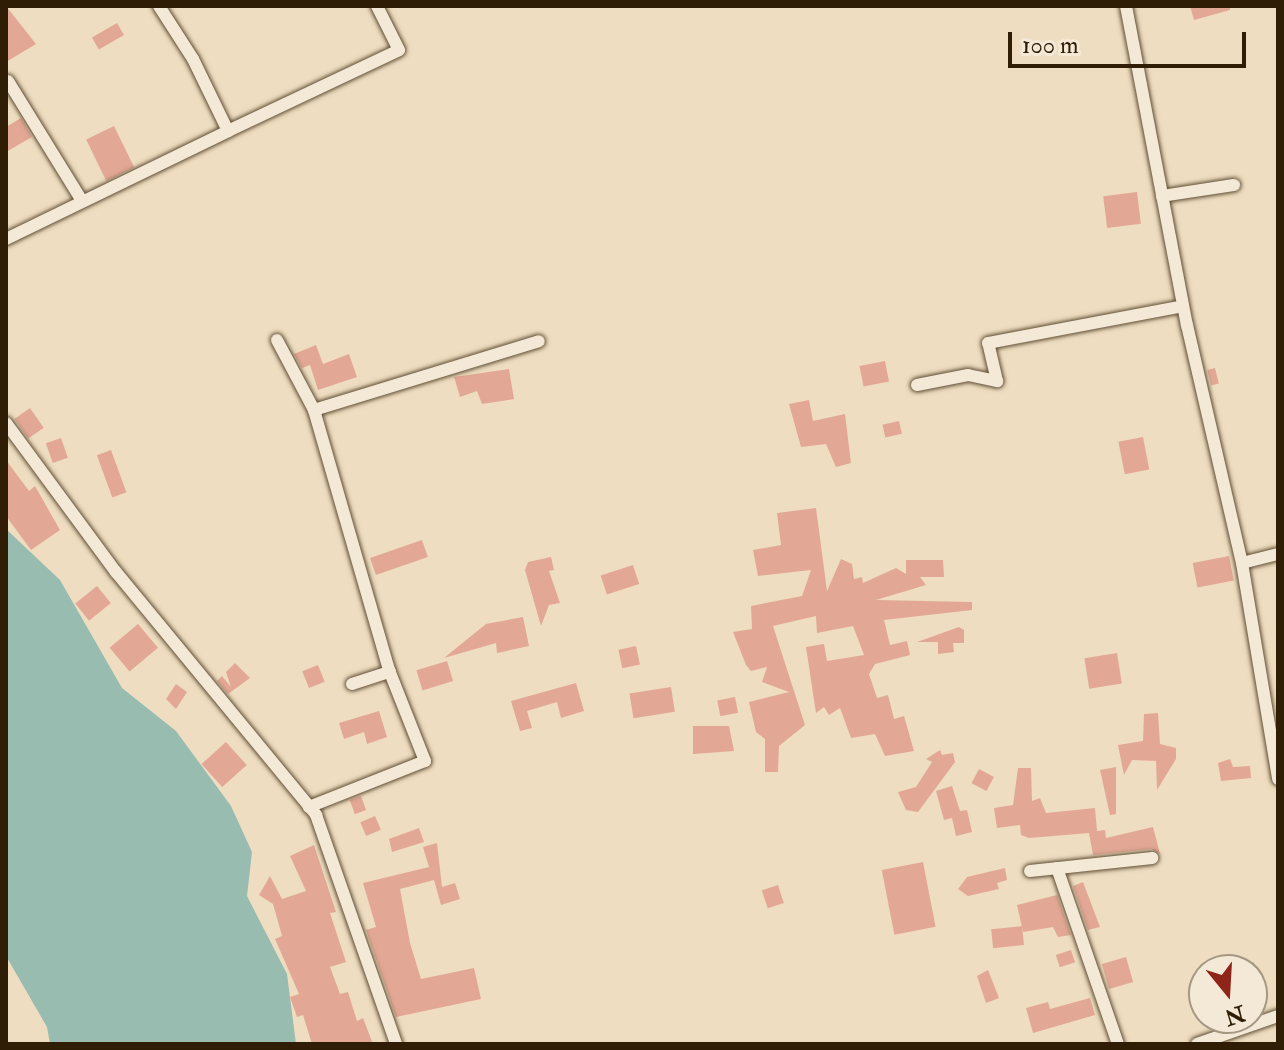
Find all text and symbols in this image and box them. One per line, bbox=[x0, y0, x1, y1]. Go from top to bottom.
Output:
scale bar bbox=[1012, 16, 1250, 66]
text: 100 m bbox=[1022, 30, 1079, 61]
north arrow bbox=[1188, 954, 1268, 1034]
text: N bbox=[1221, 999, 1249, 1031]

